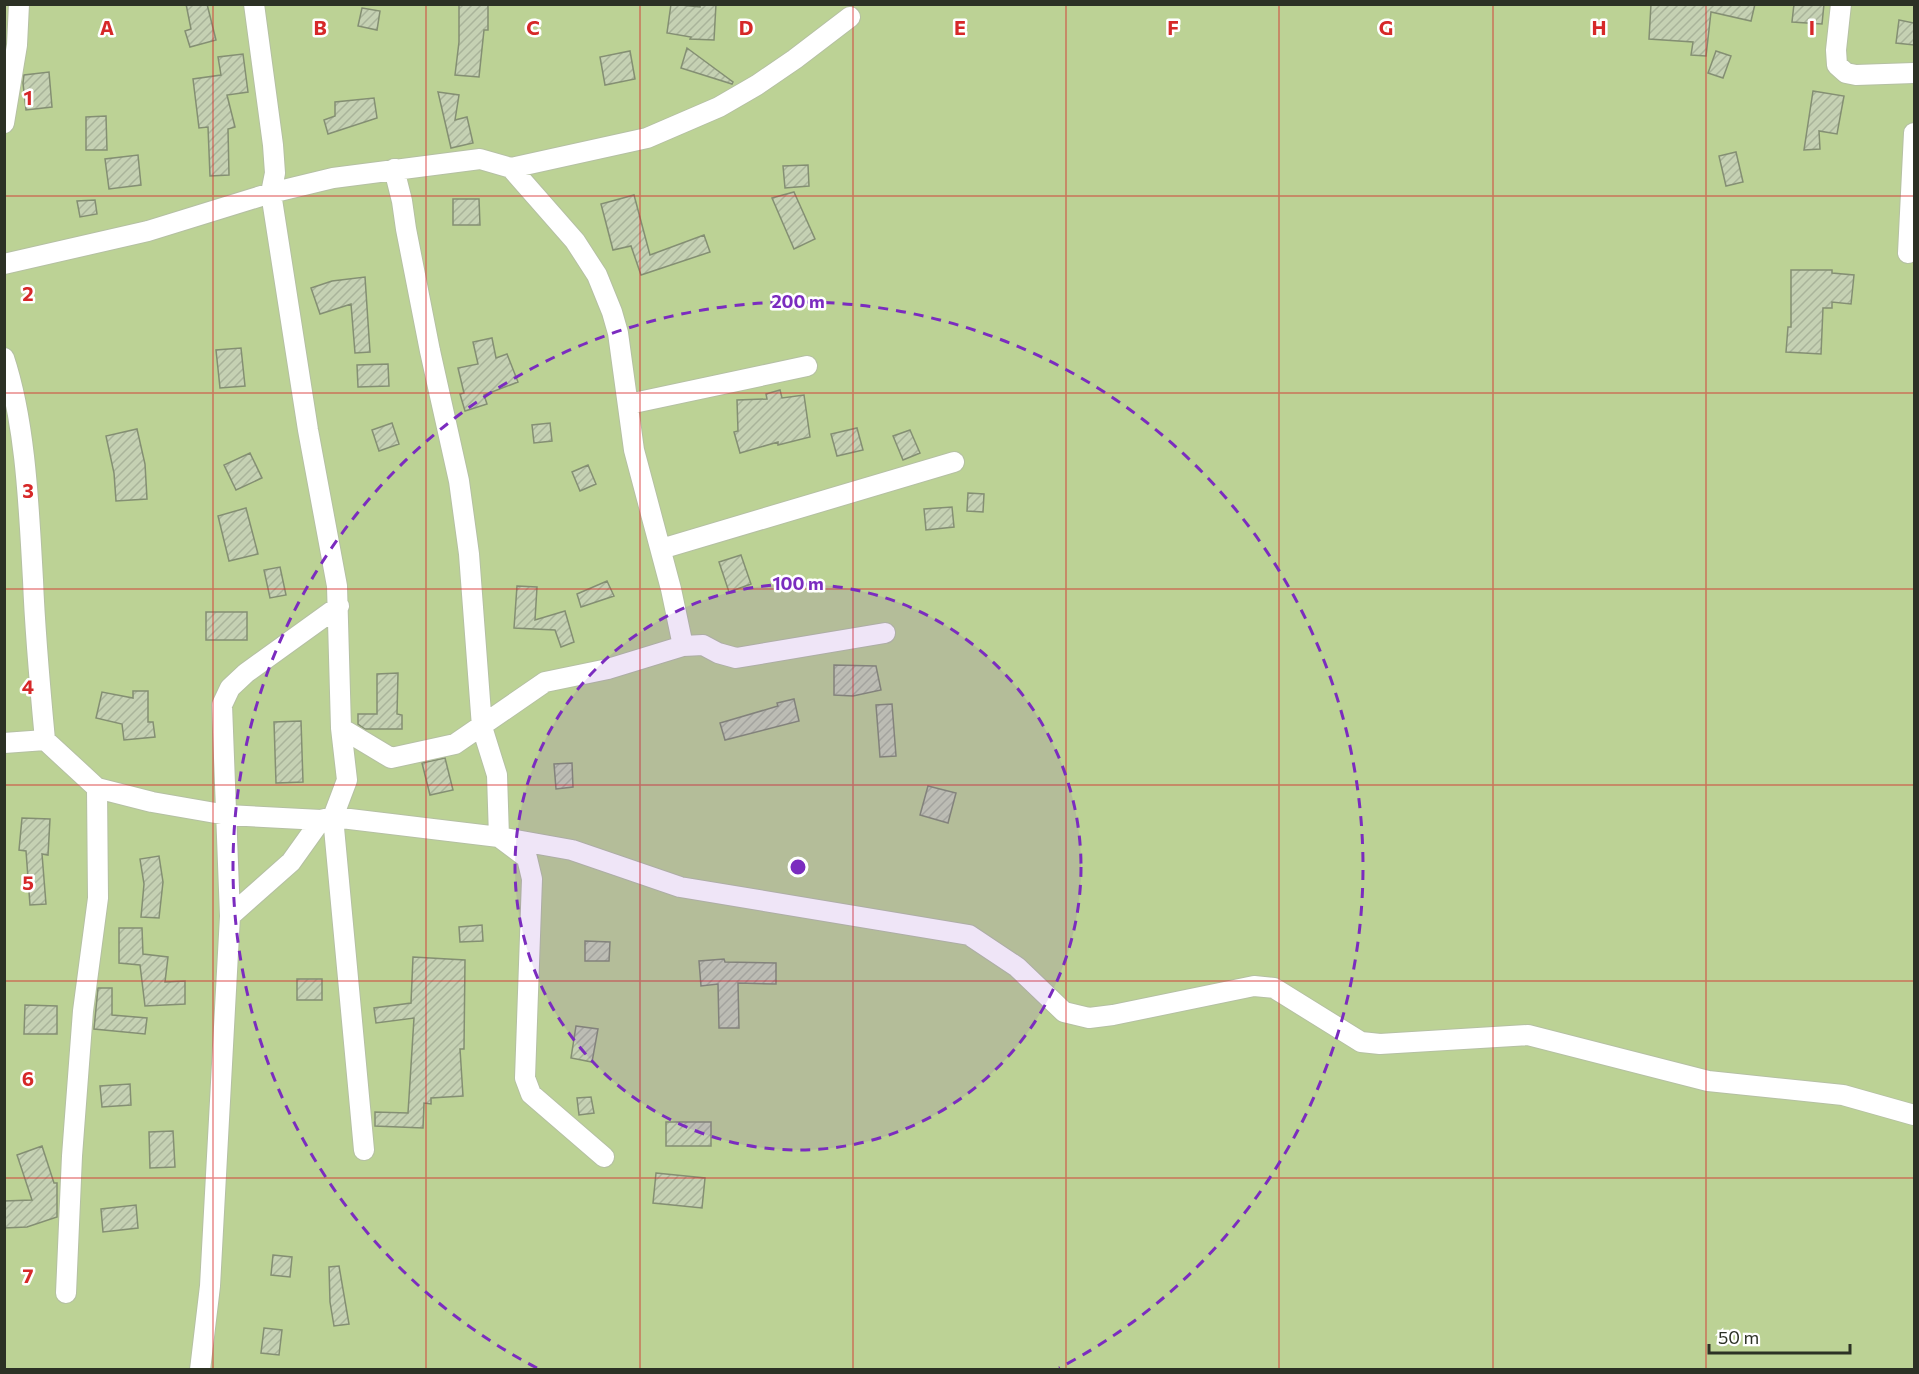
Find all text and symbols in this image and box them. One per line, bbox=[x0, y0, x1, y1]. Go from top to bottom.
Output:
text: A bbox=[100, 15, 114, 39]
text: B bbox=[313, 15, 327, 39]
text: C bbox=[526, 15, 540, 39]
text: D bbox=[739, 15, 753, 39]
text: E bbox=[954, 15, 966, 39]
text: F bbox=[1167, 15, 1179, 39]
text: G bbox=[1379, 15, 1393, 39]
text: H bbox=[1592, 15, 1607, 39]
text: I bbox=[1809, 15, 1815, 39]
text: 1 bbox=[23, 85, 33, 109]
text: 2 bbox=[22, 281, 34, 305]
text: 200 m bbox=[771, 290, 825, 312]
text: 3 bbox=[22, 478, 34, 502]
text: 100 m bbox=[772, 572, 824, 594]
text: 4 bbox=[22, 674, 34, 698]
centre of rings bbox=[788, 857, 808, 877]
text: 5 bbox=[22, 870, 34, 894]
text: 6 bbox=[22, 1066, 34, 1090]
text: 7 bbox=[23, 1263, 34, 1287]
scale bar bbox=[1709, 1317, 1850, 1355]
text: 50 m bbox=[1718, 1326, 1759, 1348]

